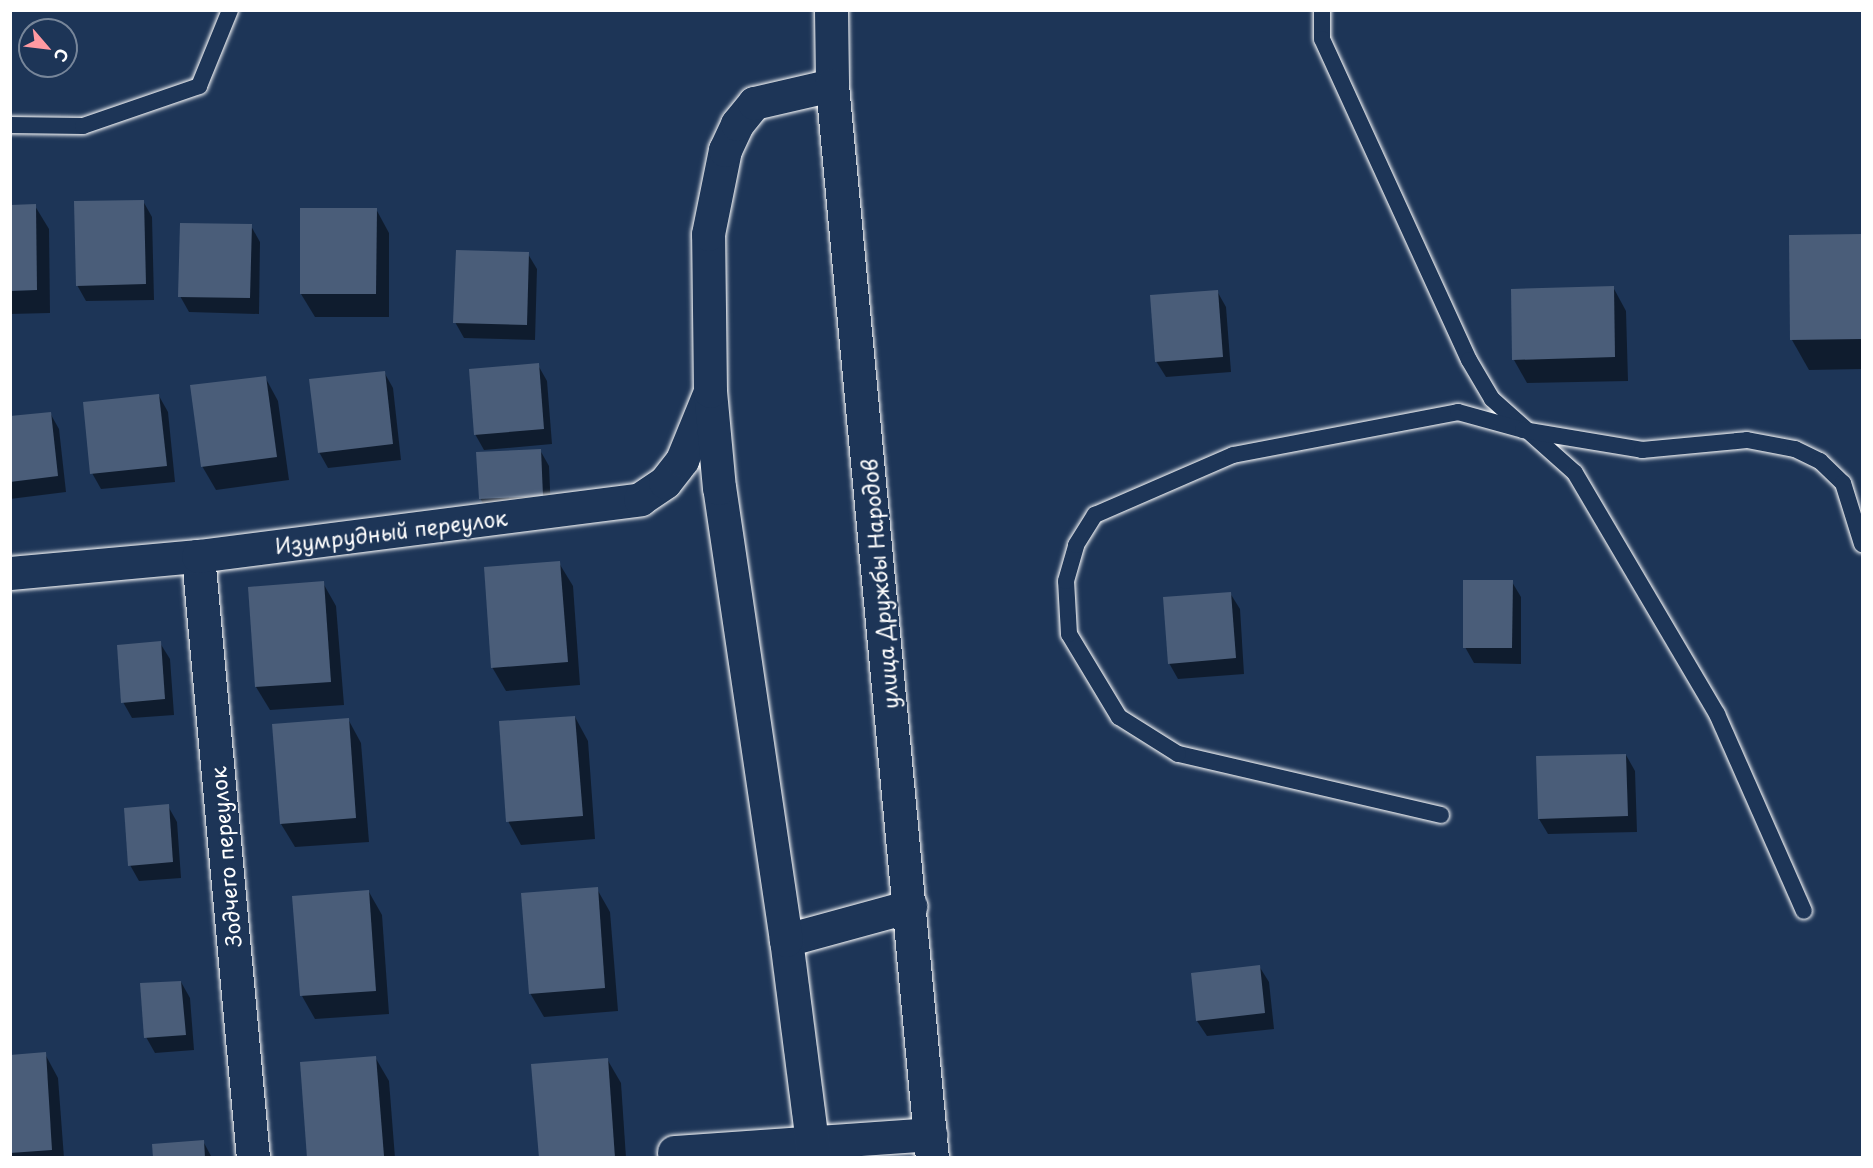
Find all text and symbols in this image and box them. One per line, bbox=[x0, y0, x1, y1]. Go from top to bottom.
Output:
north arrow bbox=[18, 18, 78, 78]
text: С bbox=[49, 45, 76, 66]
street label: улица Дружбы Народов bbox=[855, 457, 903, 711]
street label: Изумрудный переулок bbox=[273, 504, 509, 558]
street label: Зодчего переулок bbox=[205, 766, 245, 948]

